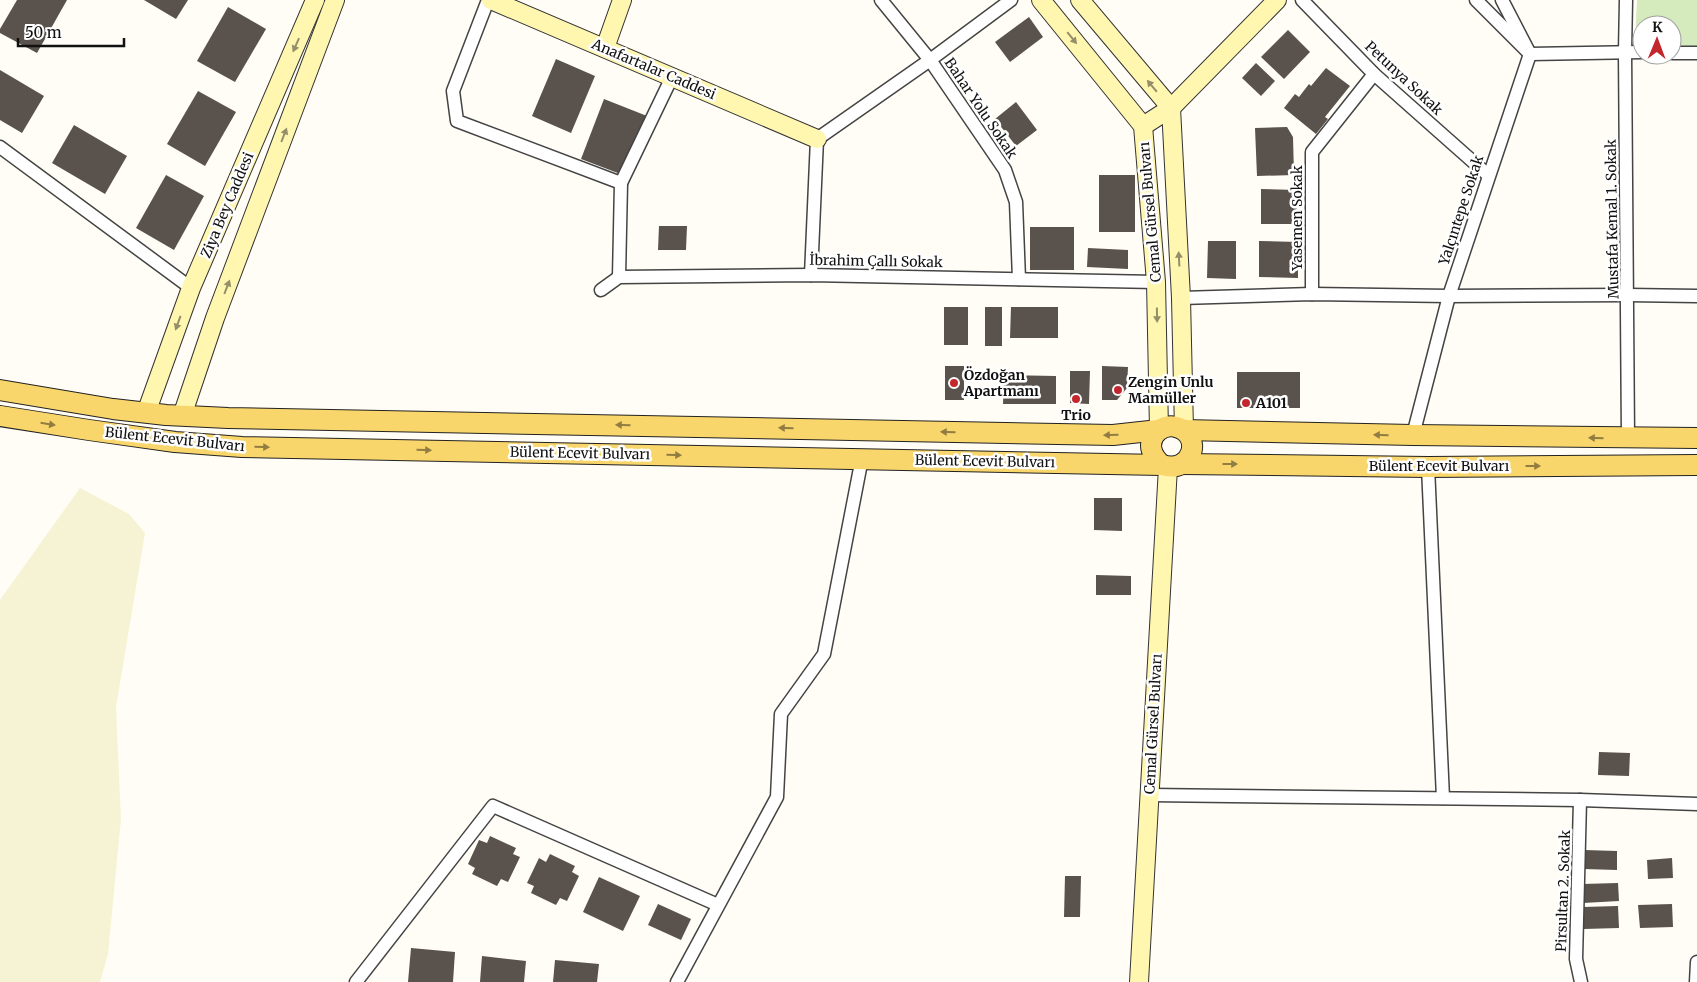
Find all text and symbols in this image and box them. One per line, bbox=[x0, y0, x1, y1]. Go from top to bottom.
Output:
scale bar bbox=[18, 15, 124, 47]
north arrow bbox=[1632, 15, 1682, 65]
text: K bbox=[1652, 18, 1663, 36]
text: 50 m bbox=[25, 23, 62, 42]
one-way arrow bbox=[1067, 31, 1078, 44]
street label: Anafartalar Caddesi bbox=[588, 34, 719, 103]
street label: Petunya Sokak bbox=[1361, 37, 1447, 119]
one-way arrow bbox=[291, 38, 299, 52]
street label: Bahar Yolu Sokak bbox=[941, 54, 1021, 162]
one-way arrow bbox=[1147, 80, 1158, 93]
one-way arrow bbox=[280, 127, 288, 142]
street label: Mustafa Kemal 1. Sokak bbox=[1602, 139, 1622, 299]
street label: Cemal Gürsel Bulvarı bbox=[1135, 141, 1165, 283]
street label: Ziya Bey Caddesi bbox=[197, 149, 258, 261]
street label: Yalçıntepe Sokak bbox=[1434, 153, 1487, 268]
street label: Yasemen Sokak bbox=[1288, 165, 1306, 272]
street label: İbrahim Çallı Sokak bbox=[809, 251, 943, 271]
one-way arrow bbox=[1174, 251, 1182, 267]
one-way arrow bbox=[223, 279, 231, 294]
one-way arrow bbox=[1153, 307, 1161, 323]
one-way arrow bbox=[174, 316, 181, 331]
place label: Özdoğan Apartmanı bbox=[963, 366, 1039, 400]
place label: Zengin Unlu Mamüller bbox=[1128, 373, 1214, 407]
marker: Özdoğan Apartmanı bbox=[948, 377, 960, 389]
marker: Zengin Unlu Mamüller bbox=[1112, 384, 1124, 396]
marker: Trio bbox=[1070, 393, 1082, 405]
place label: A101 bbox=[1255, 394, 1288, 412]
marker: A101 bbox=[1240, 397, 1252, 409]
place label: Trio bbox=[1061, 406, 1091, 424]
one-way arrow bbox=[40, 420, 56, 428]
one-way arrow bbox=[615, 421, 631, 429]
street label: Bülent Ecevit Bulvarı bbox=[104, 423, 246, 455]
one-way arrow bbox=[778, 424, 794, 432]
one-way arrow bbox=[940, 427, 956, 435]
one-way arrow bbox=[1373, 430, 1389, 438]
one-way arrow bbox=[1102, 431, 1118, 439]
one-way arrow bbox=[1588, 433, 1604, 441]
street label: Bülent Ecevit Bulvarı bbox=[510, 443, 651, 463]
one-way arrow bbox=[254, 444, 270, 452]
one-way arrow bbox=[416, 446, 432, 454]
one-way arrow bbox=[666, 451, 682, 459]
street label: Bülent Ecevit Bulvarı bbox=[915, 451, 1056, 471]
street label: Bülent Ecevit Bulvarı bbox=[1369, 457, 1510, 475]
one-way arrow bbox=[1223, 460, 1239, 468]
one-way arrow bbox=[1525, 462, 1541, 470]
street label: Cemal Gürsel Bulvarı bbox=[1140, 653, 1166, 795]
street label: Pirsultan 2. Sokak bbox=[1552, 830, 1574, 952]

